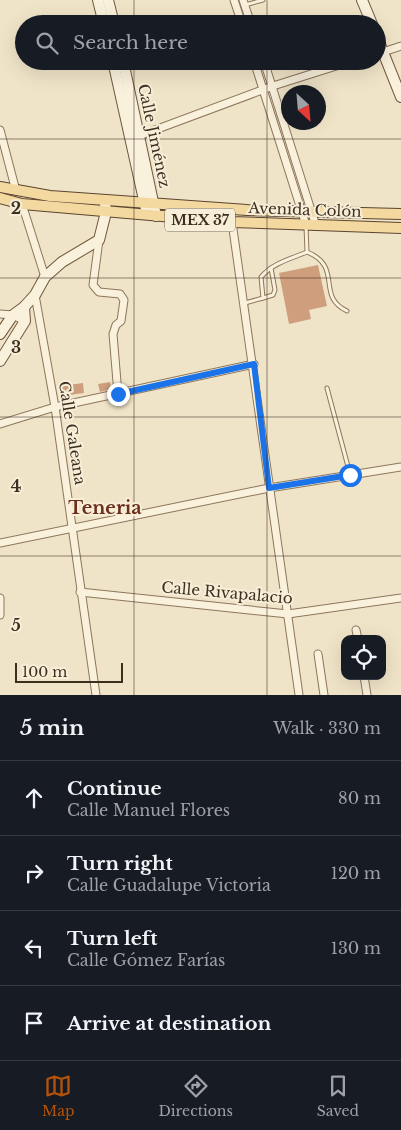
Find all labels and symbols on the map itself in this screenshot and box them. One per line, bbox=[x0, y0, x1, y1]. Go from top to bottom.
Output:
street label: Calle Jiménez bbox=[134, 82, 175, 190]
north arrow bbox=[281, 85, 326, 130]
text: 2 bbox=[11, 198, 21, 218]
street label: Avenida Colón bbox=[247, 198, 362, 221]
road number: MEX 37 bbox=[165, 208, 235, 232]
text: 3 bbox=[11, 337, 21, 357]
street label: Calle Galeana bbox=[55, 380, 90, 487]
route end bbox=[107, 383, 130, 406]
route start bbox=[339, 464, 362, 487]
text: 4 bbox=[11, 476, 21, 496]
district label: Teneria bbox=[68, 497, 142, 519]
street label: Calle Rivapalacio bbox=[161, 577, 294, 608]
text: 5 bbox=[11, 615, 21, 635]
scale bar bbox=[15, 660, 122, 683]

